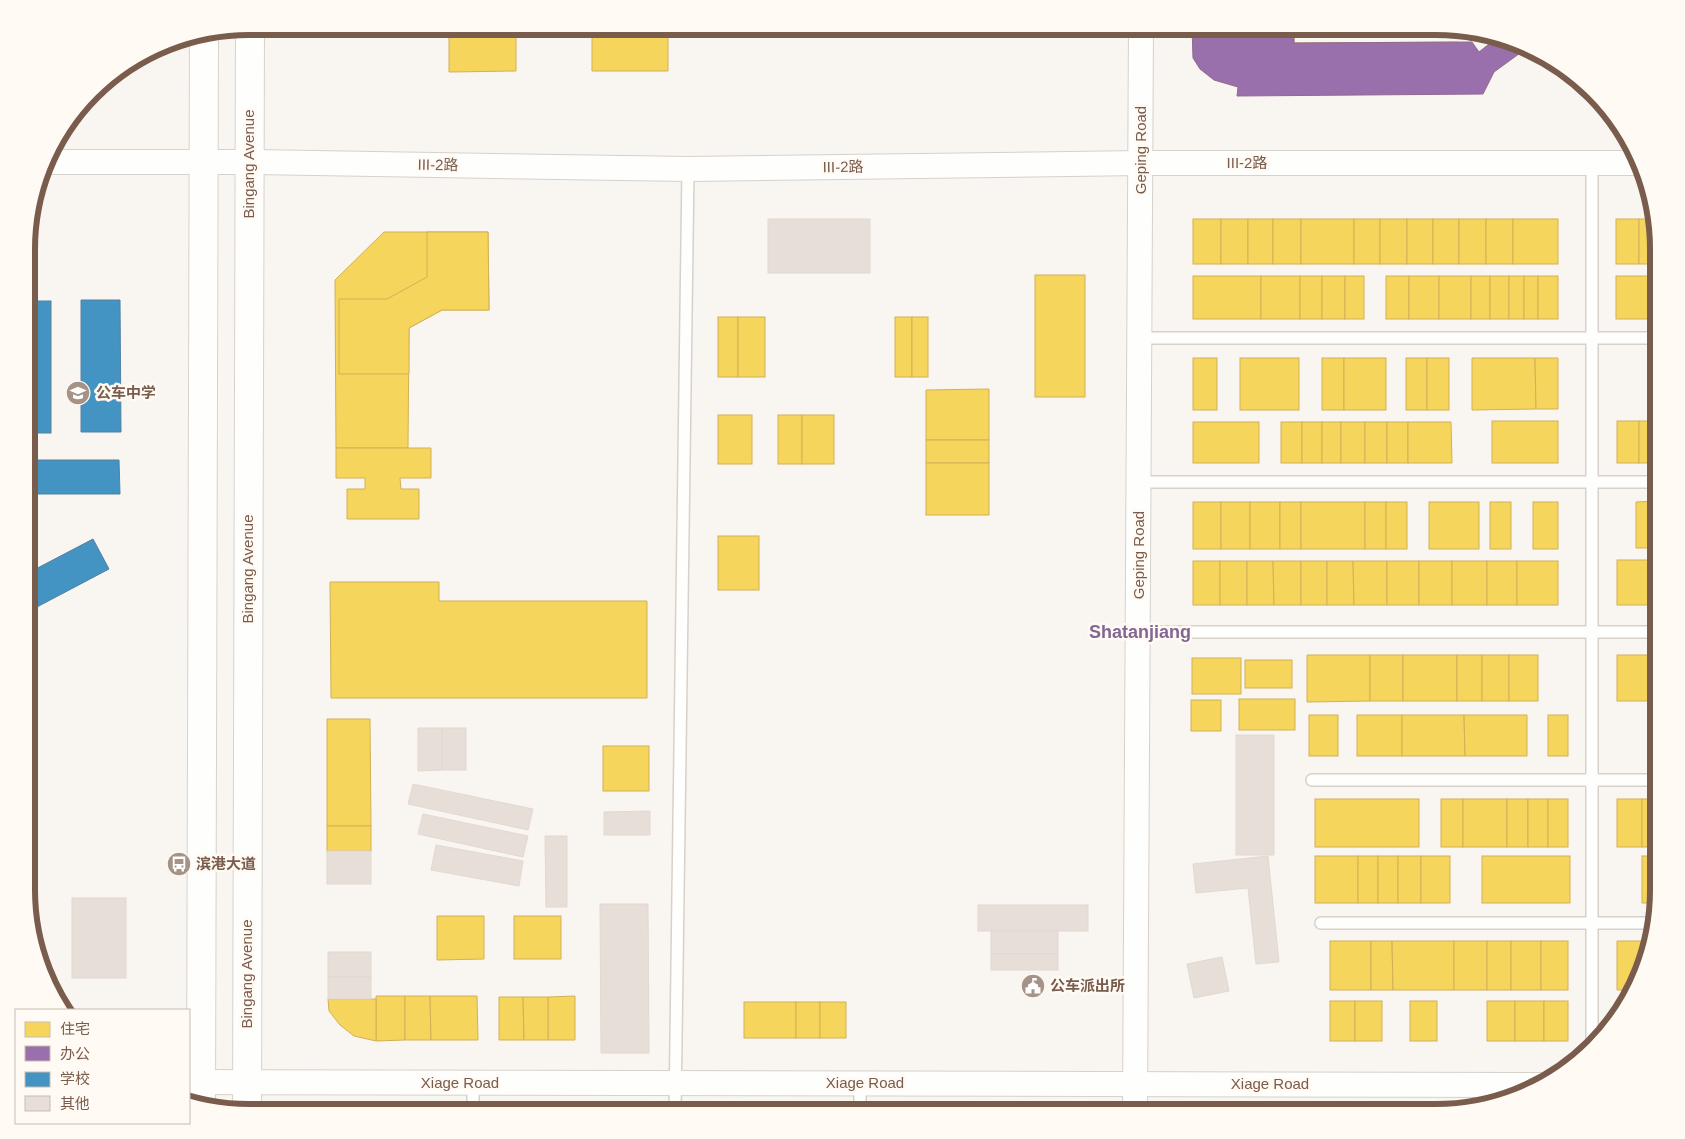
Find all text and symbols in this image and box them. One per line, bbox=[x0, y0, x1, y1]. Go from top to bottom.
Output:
street label: Geping Road bbox=[1132, 106, 1149, 194]
street label: Bingang Avenue bbox=[240, 110, 257, 219]
street label: III-2路 bbox=[1227, 154, 1267, 171]
street label: III-2路 bbox=[417, 156, 459, 173]
street label: III-2路 bbox=[822, 158, 864, 175]
school or university icon: 公车中学 bbox=[65, 380, 91, 406]
place label: 公车中学 bbox=[96, 384, 156, 401]
street label: Geping Road bbox=[1130, 511, 1147, 599]
street label: Bingang Avenue bbox=[239, 515, 256, 624]
district label: Shatanjiang bbox=[1089, 622, 1191, 642]
bus stop icon: 滨港大道 bbox=[166, 851, 192, 877]
place label: 滨港大道 bbox=[196, 855, 256, 872]
street label: Bingang Avenue bbox=[238, 920, 255, 1029]
public building icon: 公车派出所 bbox=[1020, 973, 1046, 999]
place label: 公车派出所 bbox=[1050, 977, 1125, 994]
legend bbox=[15, 1009, 190, 1124]
text: 住宅 bbox=[60, 1020, 90, 1037]
text: 办公 bbox=[60, 1045, 90, 1062]
text: 学校 bbox=[60, 1070, 90, 1087]
street label: Xiage Road bbox=[421, 1074, 499, 1091]
street label: Xiage Road bbox=[826, 1074, 904, 1091]
street label: Xiage Road bbox=[1231, 1075, 1309, 1092]
text: 其他 bbox=[60, 1095, 90, 1112]

